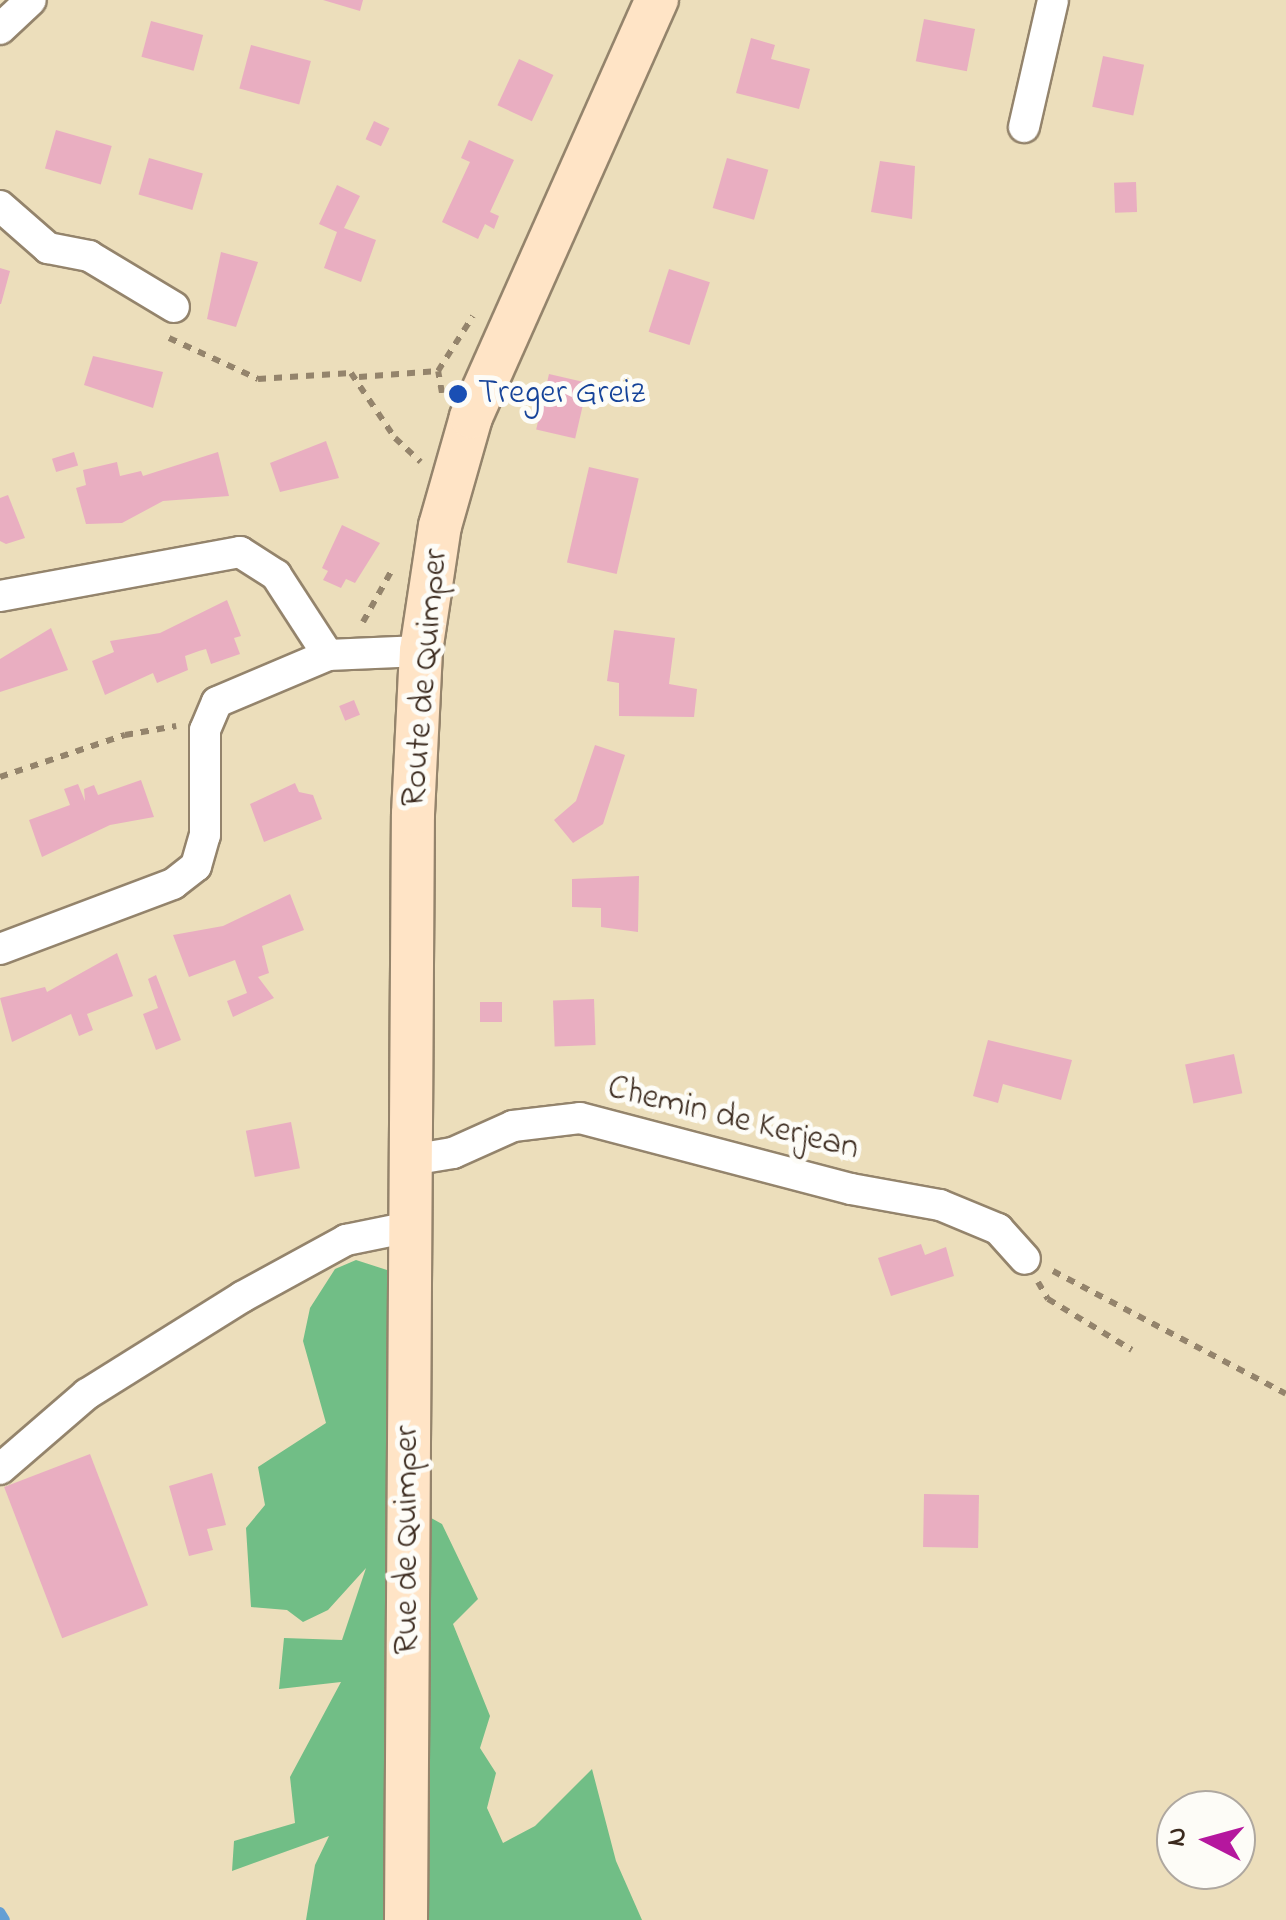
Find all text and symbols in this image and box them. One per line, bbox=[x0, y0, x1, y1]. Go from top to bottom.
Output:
place label: Treger Greiz bbox=[478, 373, 645, 415]
marker: Treger Greiz bbox=[447, 383, 469, 405]
street label: Route de Quimper bbox=[394, 547, 458, 809]
street label: Chemin de Kerjean bbox=[603, 1067, 863, 1171]
street label: Rue de Quimper bbox=[387, 1425, 429, 1655]
north arrow bbox=[1156, 1790, 1256, 1890]
text: N bbox=[1156, 1825, 1199, 1849]

